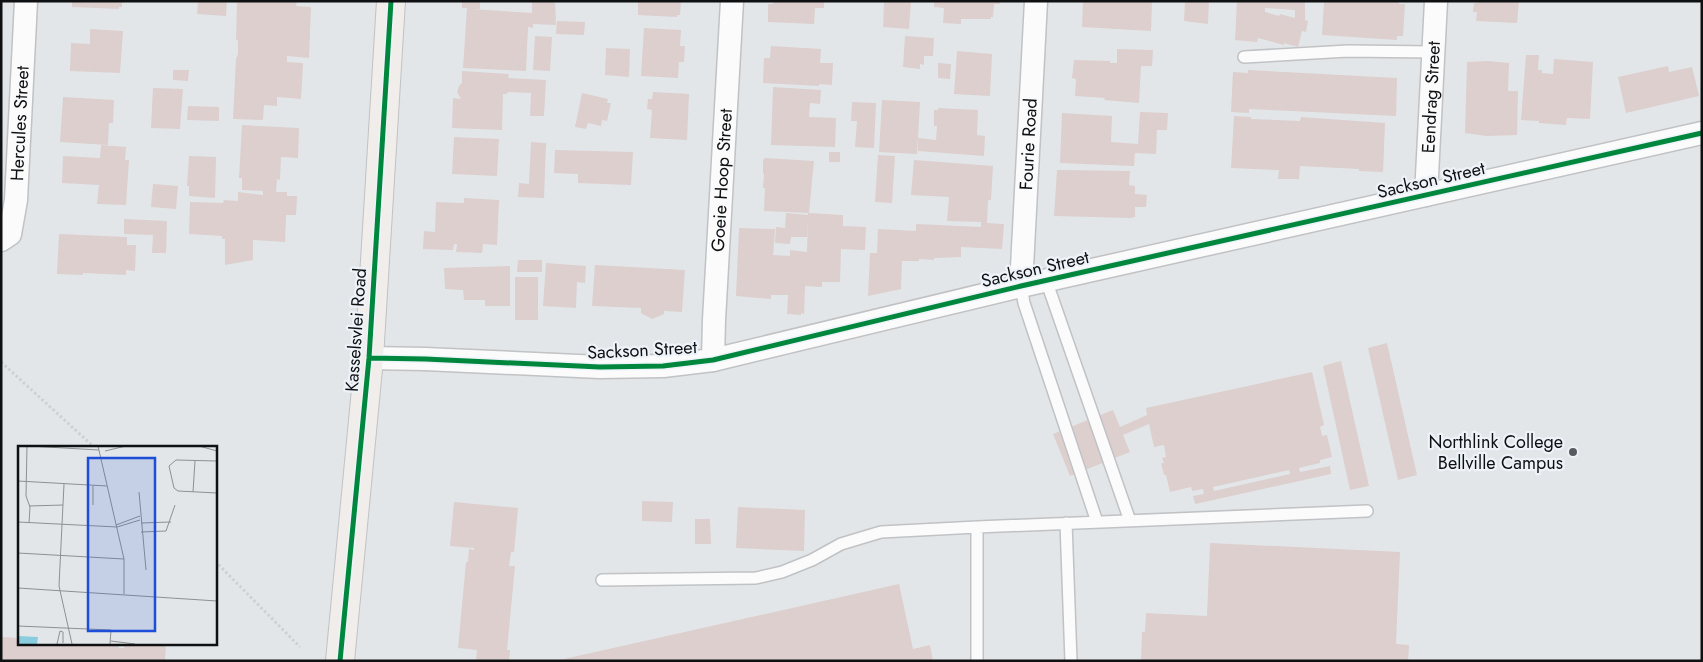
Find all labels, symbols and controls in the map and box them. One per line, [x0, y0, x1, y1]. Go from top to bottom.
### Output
street label: Eendrag Street [1415, 40, 1447, 154]
street label: Hercules Street [4, 65, 36, 182]
street label: Fourie Road [1013, 97, 1044, 191]
street label: Goeie Hoop Street [705, 107, 739, 253]
street label: Sackson Street [1375, 155, 1488, 205]
street label: Sackson Street [979, 244, 1092, 294]
street label: Kasselsvlei Road [339, 267, 373, 393]
street label: Sackson Street [586, 334, 698, 366]
place label: Northlink College Bellville Campus [1428, 429, 1563, 476]
inset map [18, 446, 216, 644]
marker: Northlink College Bellville Campus [1567, 446, 1579, 458]

